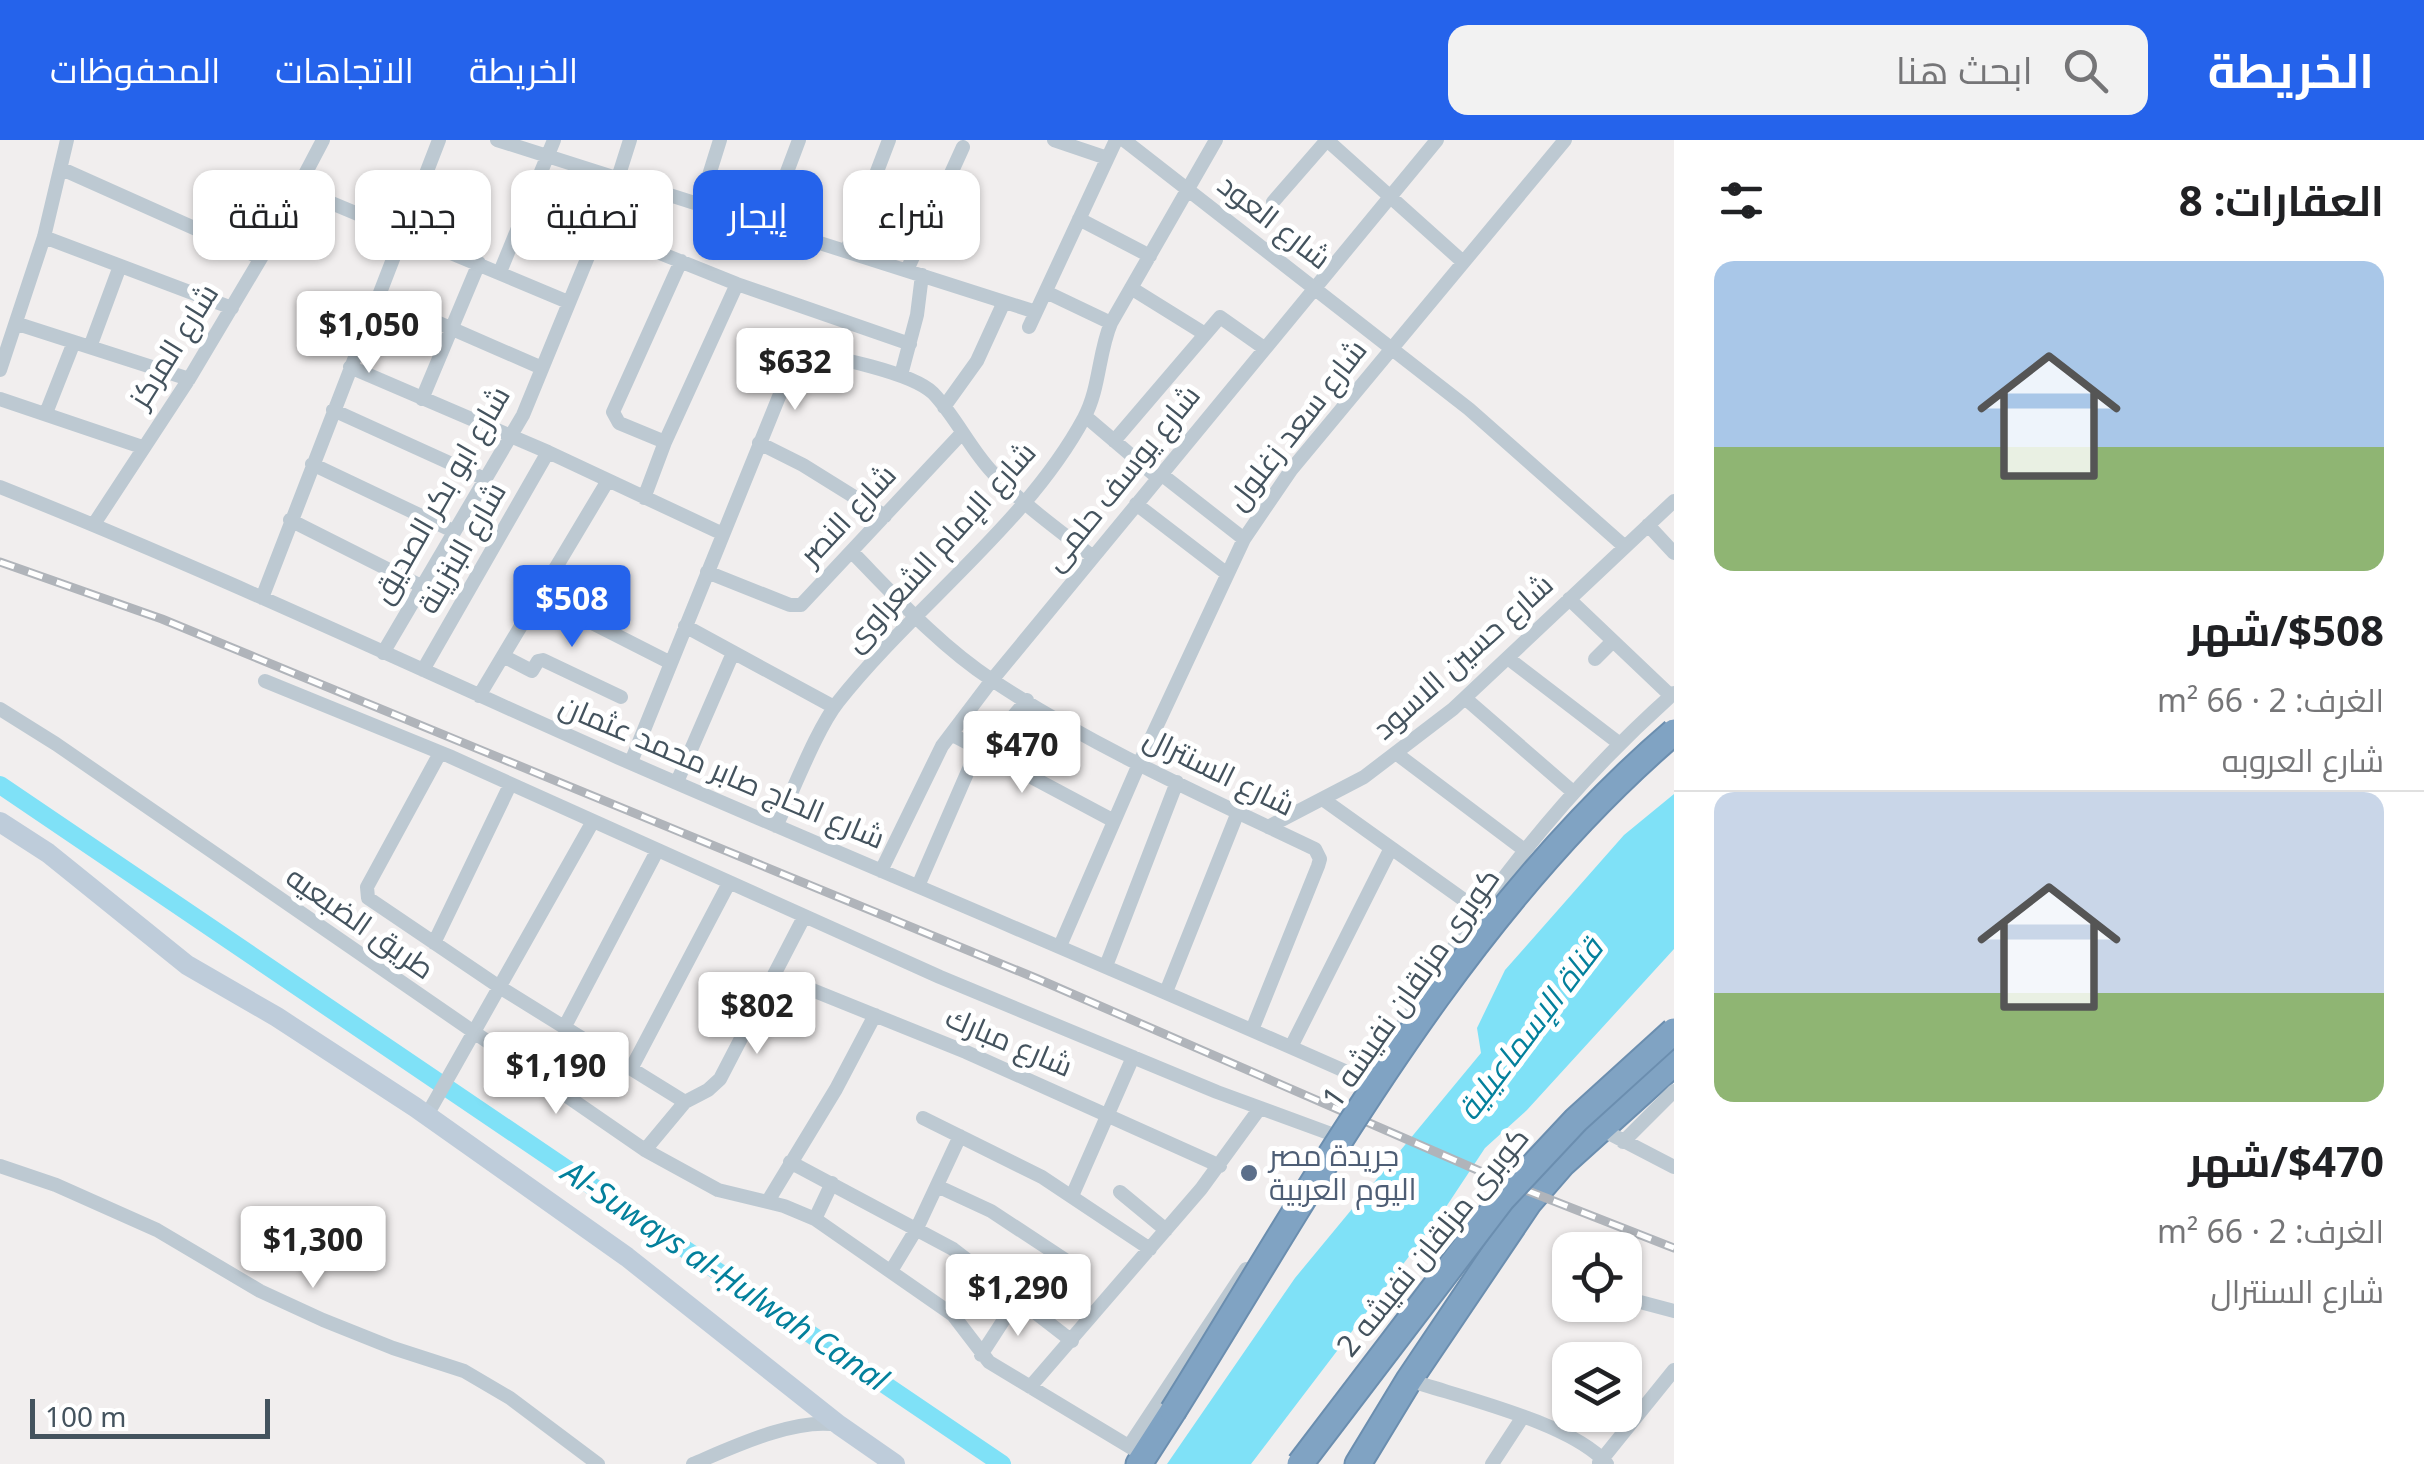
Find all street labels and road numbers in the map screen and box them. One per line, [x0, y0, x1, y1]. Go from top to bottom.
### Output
street label: شارع العود [1209, 164, 1340, 279]
street label: شارع المركز [117, 275, 228, 417]
street label: شارع سعد زغلول [1216, 330, 1376, 518]
street label: شارع يوسف حلمى [1033, 375, 1209, 579]
street label: شارع ابو بكر الصديق [361, 378, 519, 611]
street label: شارع الإمام الشعراوى [833, 432, 1045, 661]
street label: شارع النصر [788, 454, 905, 576]
street label: شارع البنزينة [407, 474, 516, 621]
street label: شارع حسين الاسود [1363, 564, 1562, 749]
street label: شارع الحاج صابر محمد عثمان [553, 683, 892, 859]
street label: شارع السنترال [1137, 717, 1302, 826]
street label: طريق الضبعيه [279, 856, 443, 988]
street label: كوبرى مزلقان نفيشه 1 [1311, 859, 1508, 1115]
street label: شارع مبارك [939, 996, 1079, 1087]
street label: كوبرى مزلقان نفيشه 2 [1326, 1118, 1537, 1364]

